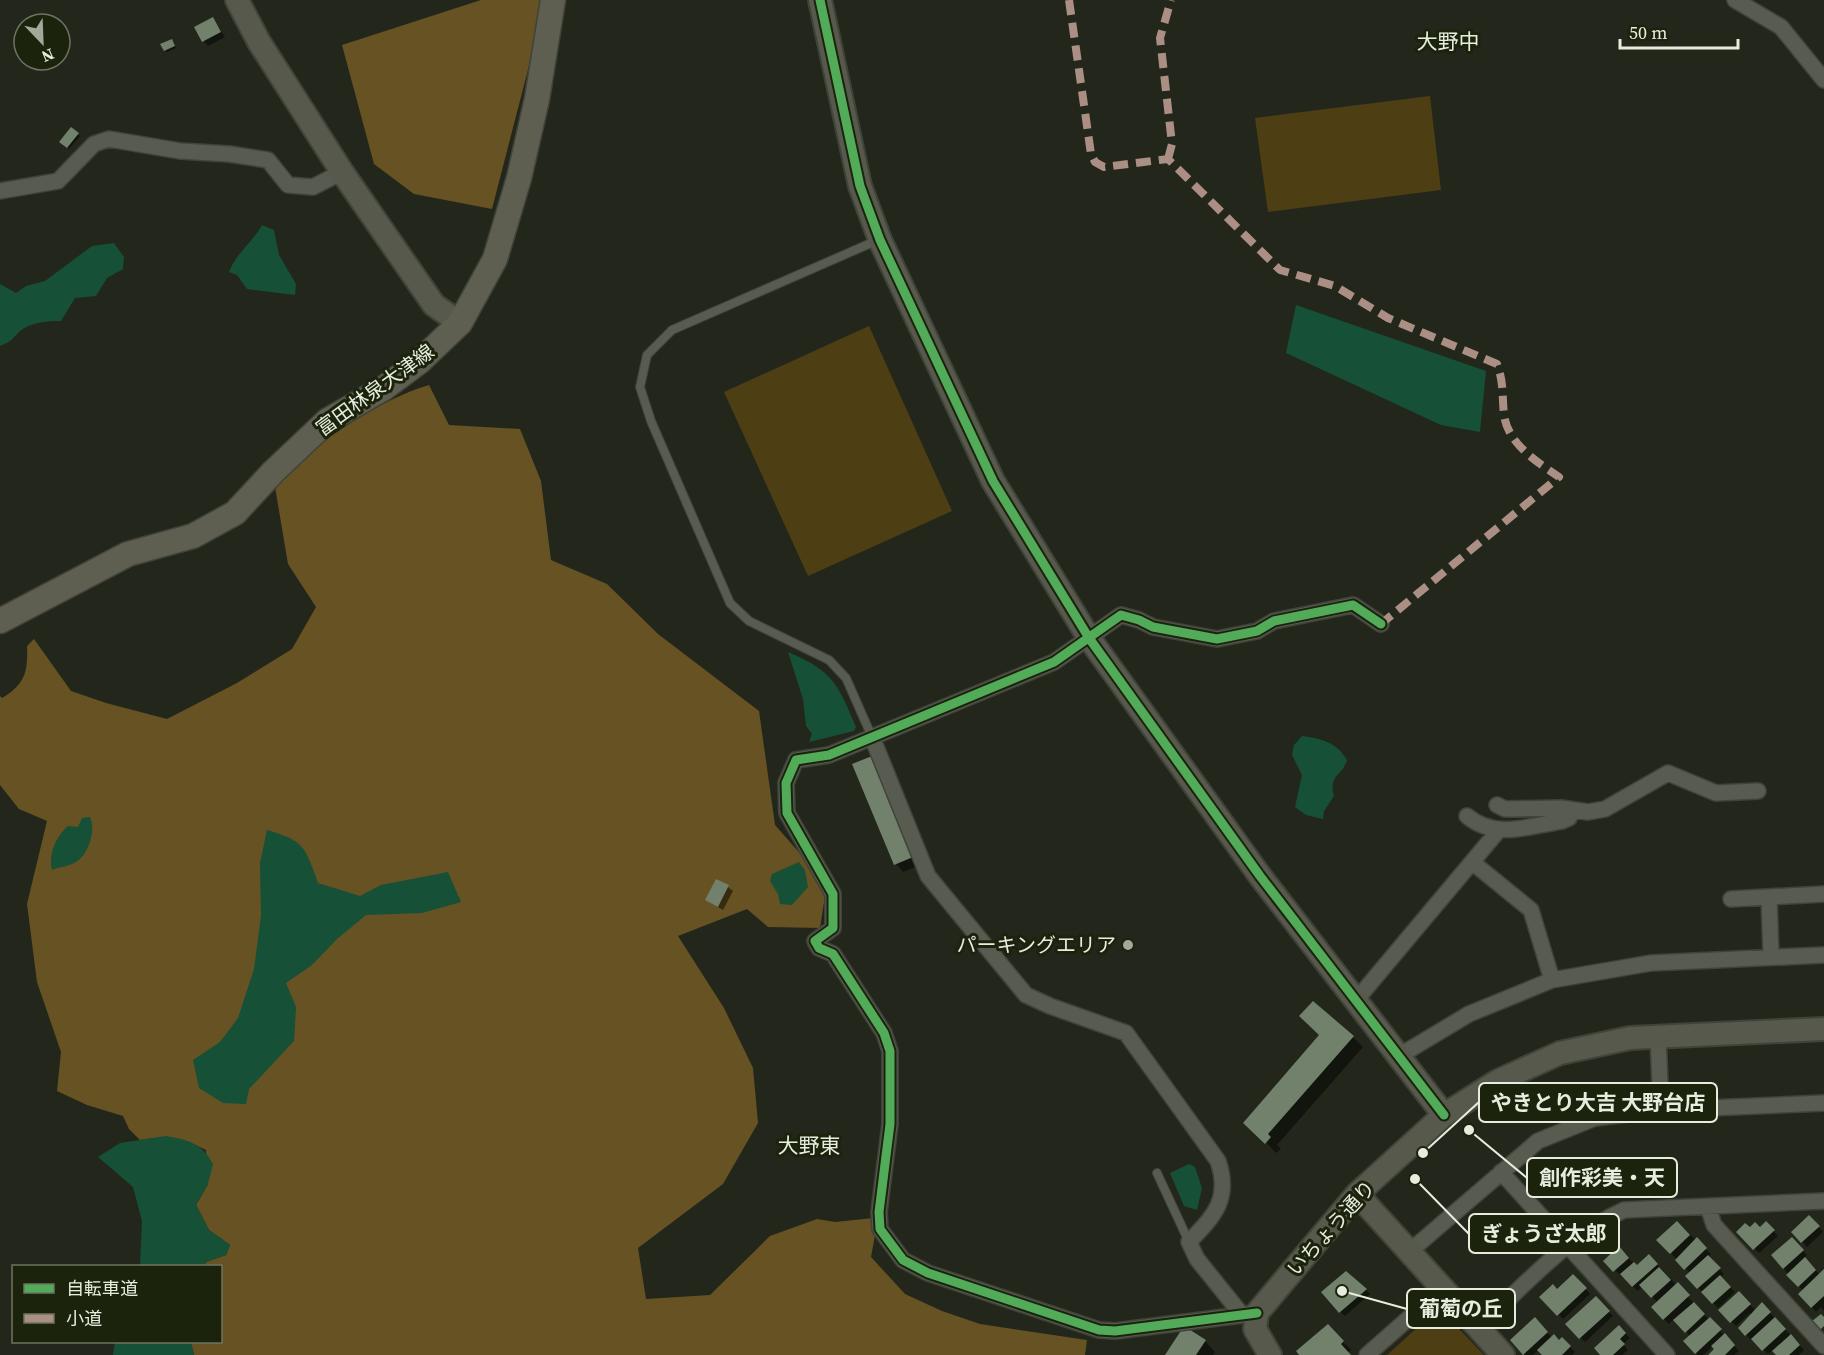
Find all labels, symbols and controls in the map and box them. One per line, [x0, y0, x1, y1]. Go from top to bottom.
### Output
north arrow [12, 12, 72, 72]
scale bar [1620, 12, 1738, 50]
text: 50 m [1629, 20, 1667, 45]
district label: 大野中 [1417, 27, 1480, 56]
text: N [38, 43, 58, 68]
street label: 富田林泉大津線 [310, 338, 440, 442]
place label: パーキングエリア [957, 931, 1116, 959]
marker: パーキングエリア [1121, 938, 1135, 952]
callout: やきとり大吉 大野台店 [1479, 1083, 1717, 1122]
text: やきとり大吉 大野台店 [1491, 1088, 1705, 1117]
district label: 大野東 [778, 1131, 841, 1160]
callout: 創作彩美・天 [1527, 1158, 1677, 1197]
text: 創作彩美・天 [1539, 1163, 1665, 1192]
street label: いちょう通り [1280, 1174, 1382, 1282]
callout: ぎょうざ太郎 [1469, 1214, 1619, 1253]
text: ぎょうざ太郎 [1482, 1219, 1606, 1248]
legend [12, 1265, 222, 1343]
text: 自転車道 [66, 1276, 138, 1301]
callout: 葡萄の丘 [1407, 1289, 1515, 1328]
text: 葡萄の丘 [1419, 1294, 1503, 1323]
text: 小道 [66, 1306, 102, 1331]

